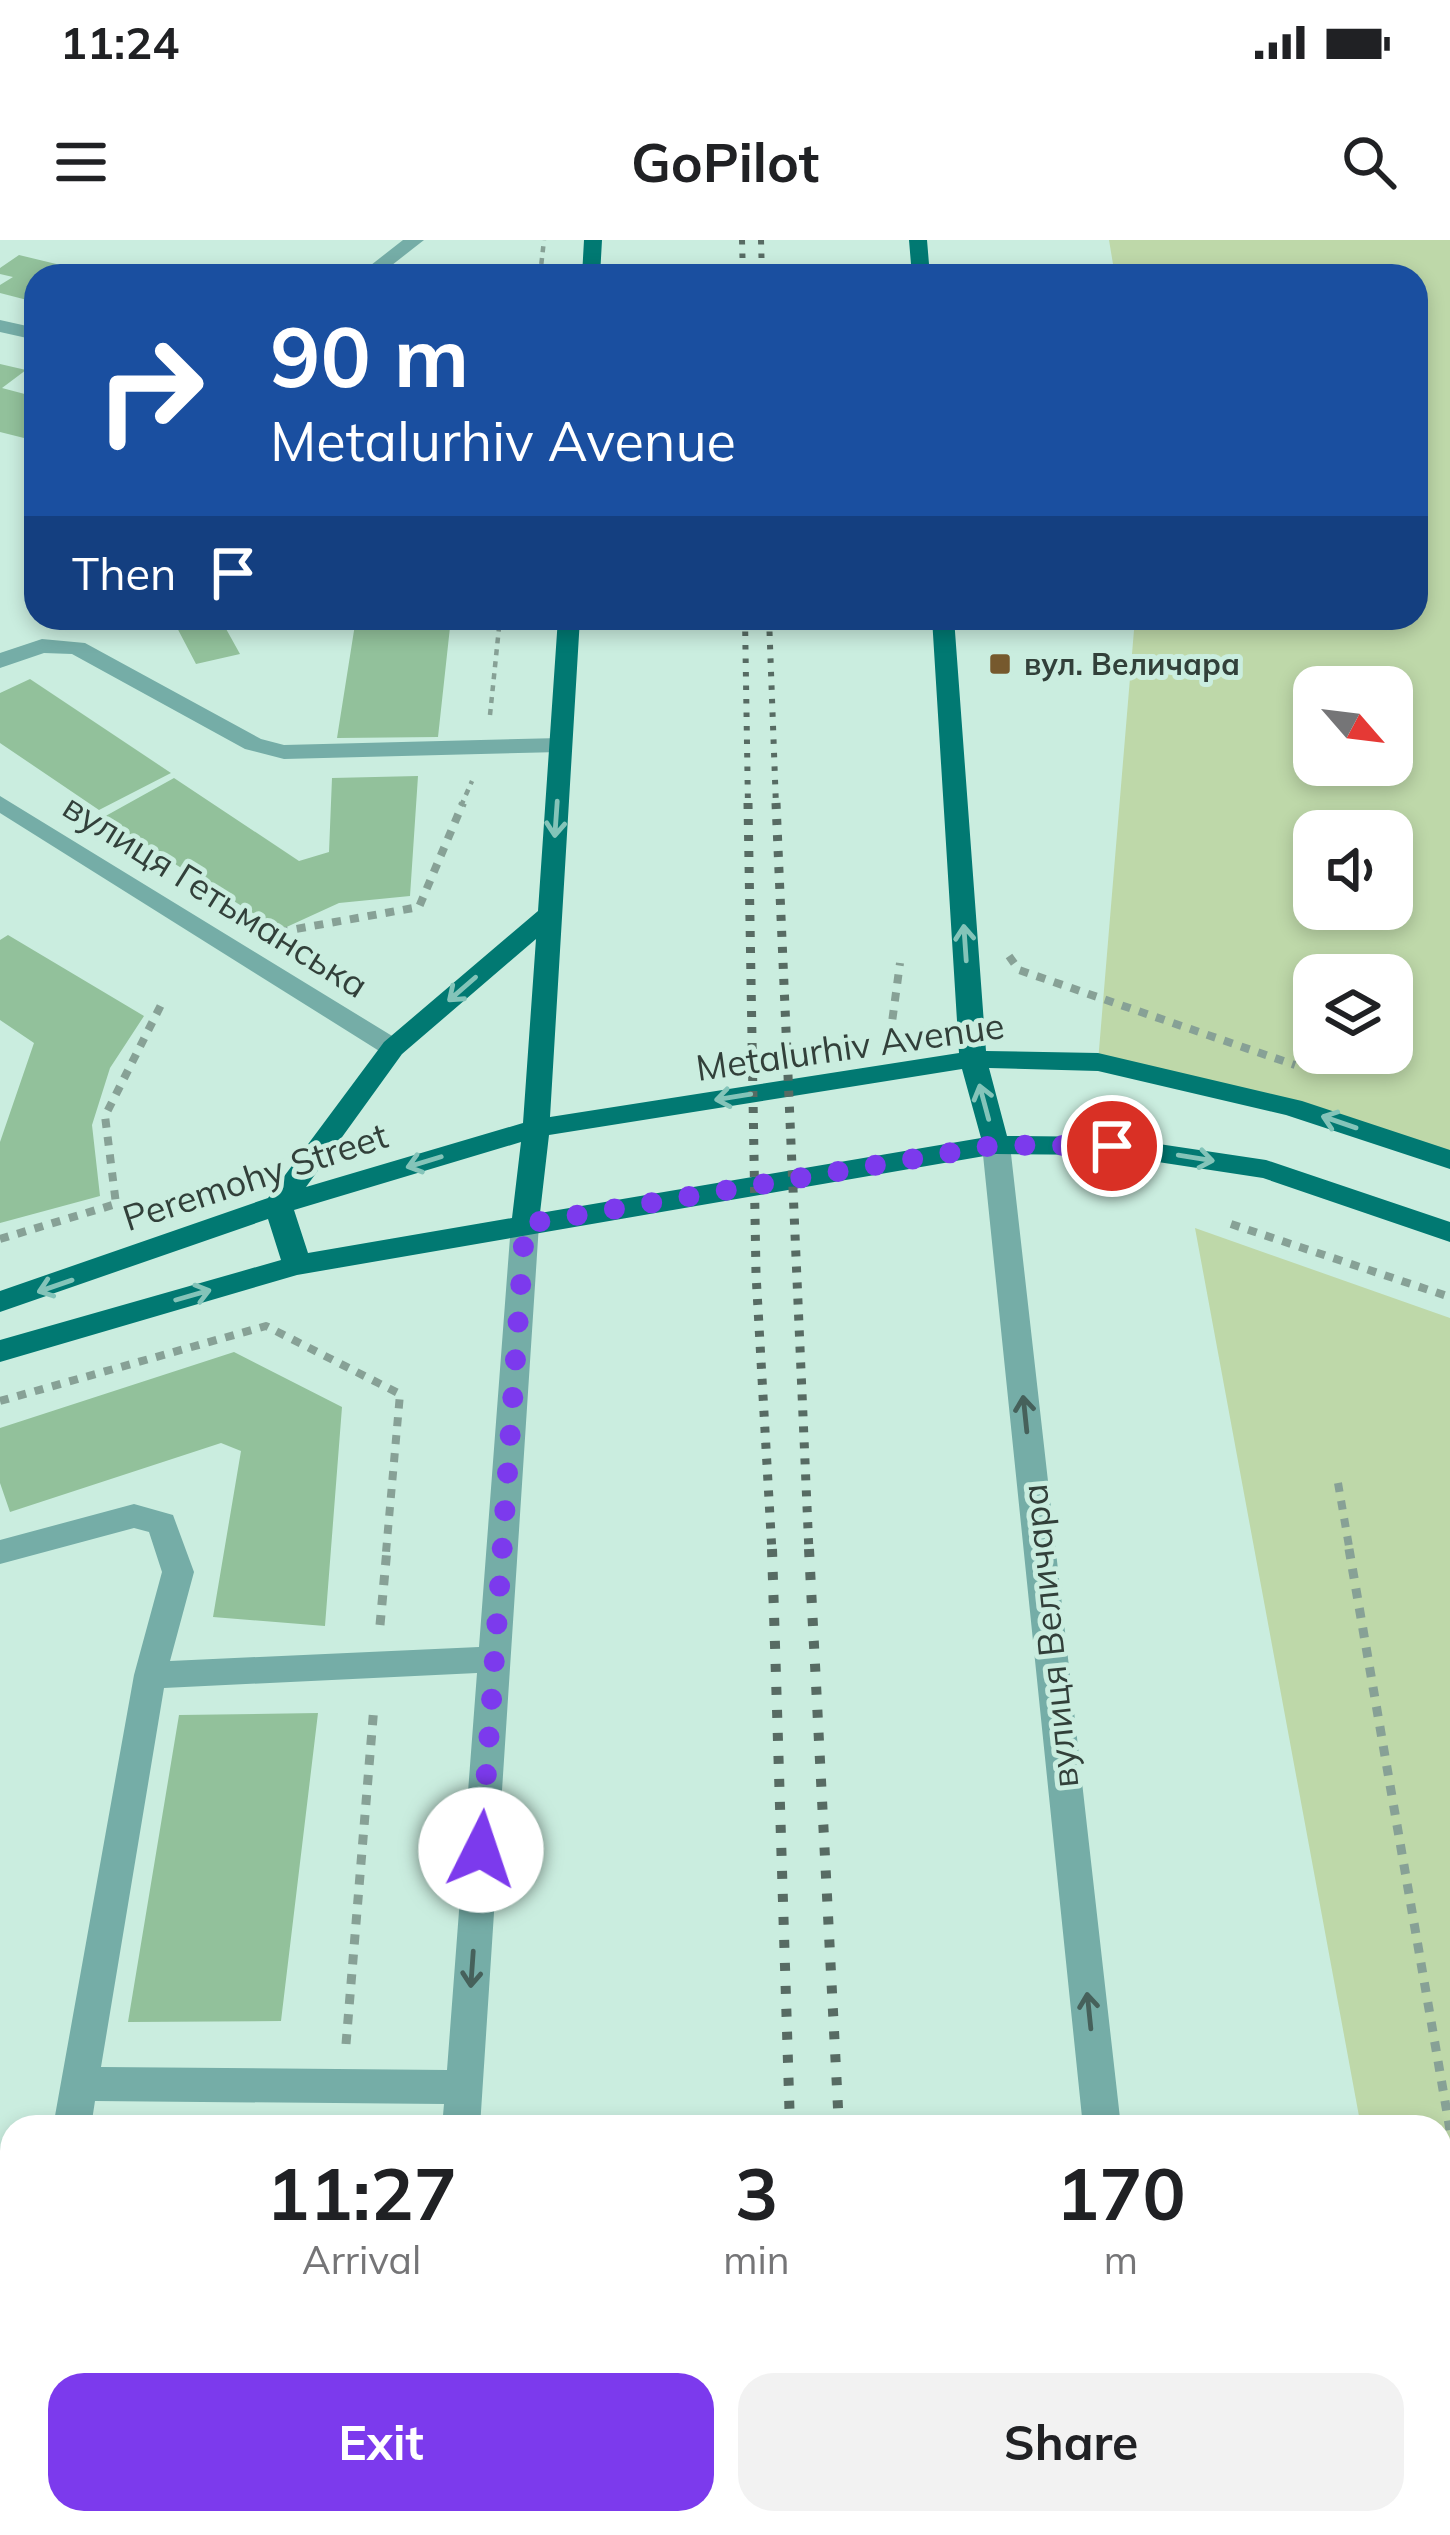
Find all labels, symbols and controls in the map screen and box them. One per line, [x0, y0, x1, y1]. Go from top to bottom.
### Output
text: 11:24 [60, 14, 179, 70]
text: GoPilot [631, 128, 819, 196]
icon: menu [48, 129, 114, 195]
icon: search [1336, 129, 1402, 195]
text: 90 m [270, 303, 469, 408]
icon: right [72, 312, 228, 468]
text: Metalurhiv Avenue [270, 407, 736, 475]
icon: arrive [200, 540, 266, 606]
text: Then [72, 545, 176, 601]
place label: вул. Величара [1024, 645, 1240, 683]
marker: вул. Величара [987, 651, 1013, 677]
north arrow [1293, 666, 1413, 786]
map controls [1293, 666, 1413, 1074]
street label: вулиця Гетьманська [55, 783, 377, 1007]
one-way arrow [544, 799, 567, 838]
button: sound [1293, 810, 1413, 930]
one-way arrow [954, 924, 977, 963]
button: layers [1293, 954, 1413, 1074]
one-way arrow [447, 975, 477, 1003]
street label: Metalurhiv Avenue [693, 1002, 1007, 1090]
one-way arrow [972, 1084, 994, 1122]
one-way arrow [714, 1087, 753, 1110]
pin [1061, 1095, 1163, 1197]
one-way arrow [1321, 1110, 1359, 1132]
street label: Peremohy Street [117, 1112, 393, 1240]
icon: arrive [1079, 1113, 1145, 1179]
one-way arrow [1176, 1148, 1215, 1171]
one-way arrow [406, 1152, 444, 1174]
one-way arrow [37, 1277, 74, 1298]
one-way arrow [173, 1283, 211, 1305]
one-way arrow [1013, 1395, 1036, 1434]
street label: вулиця Величара [1011, 1482, 1087, 1790]
position arrow [418, 1787, 544, 1913]
one-way arrow [461, 1949, 484, 1988]
one-way arrow [1077, 1992, 1100, 2031]
text: 11:27 [266, 2148, 457, 2238]
text: 3 [735, 2148, 778, 2238]
text: 170 [1056, 2148, 1186, 2238]
text: Arrival [302, 2235, 421, 2284]
text: min [723, 2235, 790, 2284]
text: m [1104, 2235, 1138, 2284]
button: Exit [48, 2373, 714, 2511]
button: Share [738, 2373, 1404, 2511]

